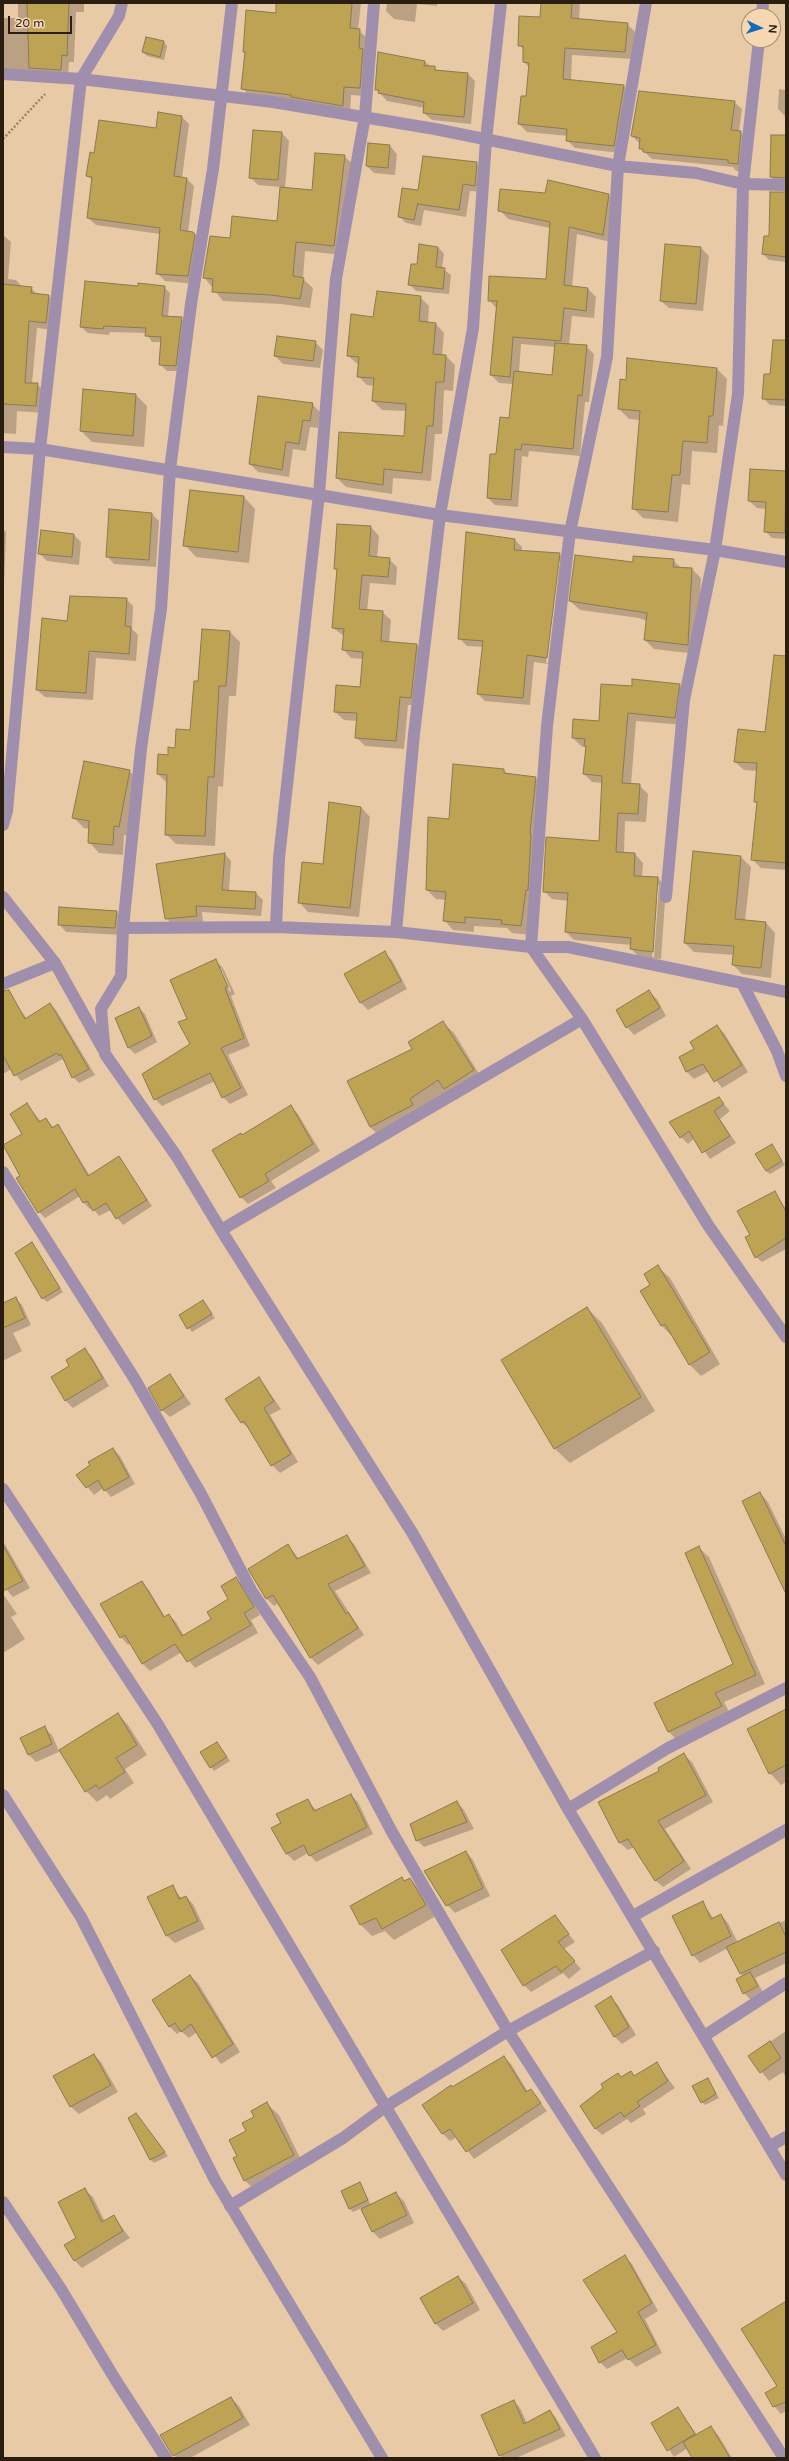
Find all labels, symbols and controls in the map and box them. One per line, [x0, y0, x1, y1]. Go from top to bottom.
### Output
scale bar [10, 8, 74, 34]
north arrow [741, 8, 781, 48]
text: 20 m [15, 16, 44, 30]
text: N [766, 24, 779, 34]

